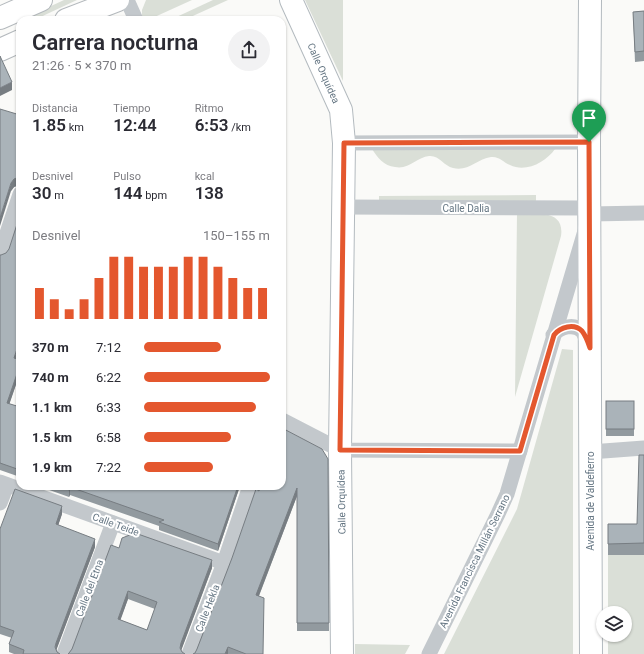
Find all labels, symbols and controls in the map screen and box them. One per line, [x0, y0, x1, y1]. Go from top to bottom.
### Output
button: share [228, 29, 270, 71]
text: Carrera nocturna [32, 30, 198, 55]
street label: Calle Orquídea [305, 41, 342, 105]
text: 21:26 · 5 × 370 m [32, 58, 131, 73]
pin [572, 101, 606, 142]
text: Distancia [32, 102, 78, 115]
text: Tiempo [113, 102, 151, 115]
text: Ritmo [195, 102, 224, 115]
icon: arrive [578, 107, 600, 129]
text: 1.85 [32, 115, 66, 135]
text: 12:44 [113, 115, 157, 135]
text: 6:53 [195, 115, 228, 135]
text: km [66, 121, 84, 134]
text: /km [228, 121, 251, 134]
text: Desnivel [32, 170, 73, 183]
text: Pulso [113, 170, 141, 183]
text: kcal [195, 170, 215, 183]
text: 30 [32, 183, 51, 203]
text: 144 [113, 183, 142, 203]
text: 138 [195, 183, 224, 203]
text: m [51, 189, 64, 202]
text: bpm [142, 189, 167, 202]
street label: Calle Dalia [443, 203, 489, 214]
text: Desnivel [32, 228, 81, 243]
text: 150–155 m [203, 228, 270, 243]
text: 370 m [32, 340, 69, 355]
text: 7:12 [96, 340, 121, 355]
text: 740 m [32, 370, 69, 385]
text: 6:22 [96, 370, 121, 385]
text: 1.1 km [32, 400, 72, 415]
text: 6:33 [96, 400, 121, 415]
text: 1.5 km [32, 430, 72, 445]
text: 6:58 [96, 430, 121, 445]
street label: Avenida de Valdefierro [585, 451, 596, 551]
text: 1.9 km [32, 460, 72, 475]
text: 7:22 [96, 460, 121, 475]
street label: Calle Orquídea [335, 469, 348, 534]
street label: Avenida Francisca Millán Serrano [437, 492, 512, 630]
street label: Calle Teide [91, 511, 141, 538]
street label: Calle del Etna [74, 558, 105, 618]
street label: Calle Hekla [193, 583, 222, 633]
map controls [596, 606, 632, 642]
button: layers [596, 606, 632, 642]

